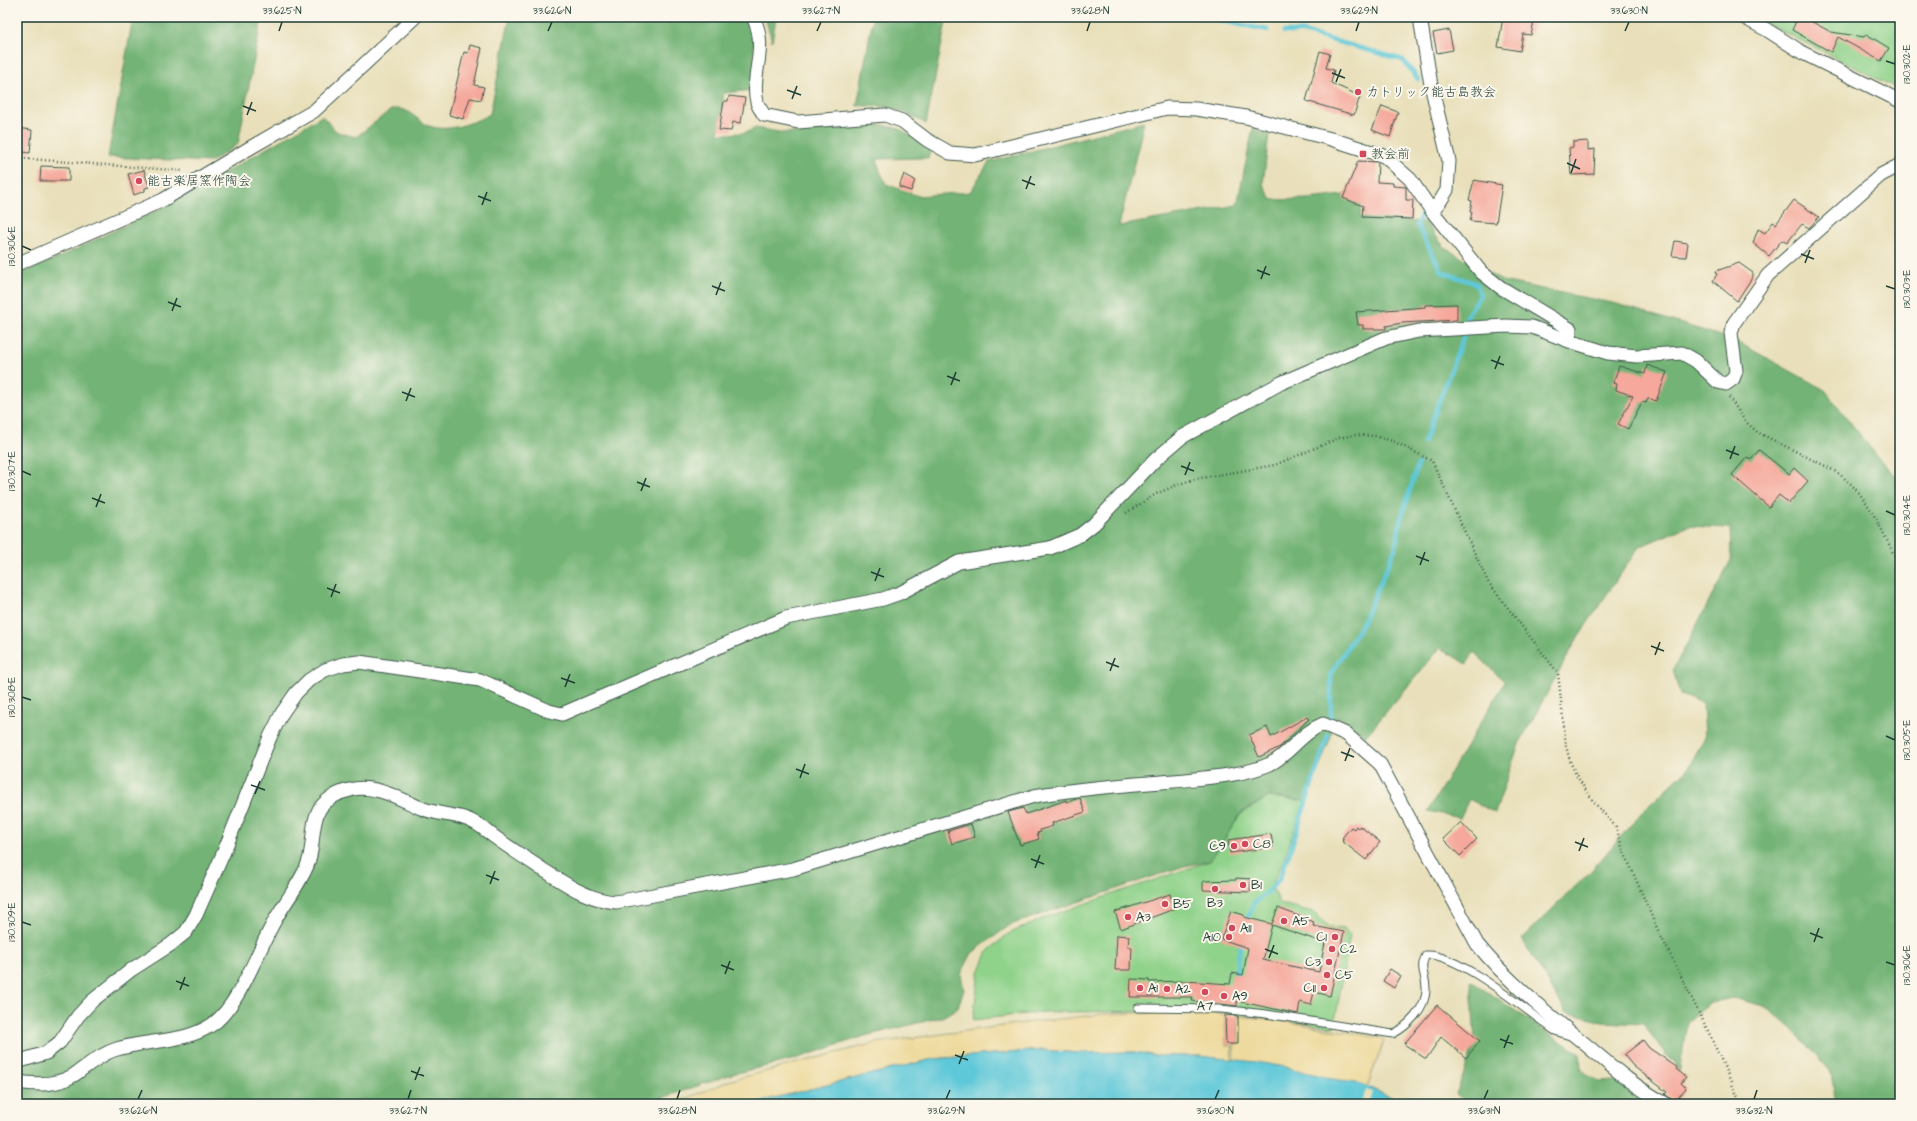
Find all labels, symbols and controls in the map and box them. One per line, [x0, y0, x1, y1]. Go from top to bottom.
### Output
text: 33.625°N [262, 4, 302, 18]
text: 33.626°N [533, 4, 571, 18]
text: 33.627°N [802, 4, 840, 18]
text: 33.628°N [1071, 4, 1109, 18]
text: 33.629°N [1340, 4, 1378, 18]
text: 33.630°N [1610, 4, 1648, 18]
text: 130.302°E [1900, 44, 1914, 84]
place label: カトリック能古島教会 [1366, 83, 1496, 101]
marker: カトリック能古島教会 [1353, 87, 1363, 97]
place label: 教会前 [1371, 145, 1410, 163]
marker: 教会前 [1358, 149, 1368, 159]
place label: 能古楽居窯作陶会 [147, 172, 251, 190]
marker: 能古楽居窯作陶会 [134, 176, 144, 186]
text: 130.306°E [5, 226, 19, 266]
text: 130.303°E [1900, 270, 1914, 308]
text: 130.307°E [5, 451, 19, 491]
text: 130.304°E [1900, 495, 1914, 535]
text: 130.308°E [5, 677, 19, 717]
text: 130.305°E [1900, 720, 1914, 760]
place label: C8 [1253, 835, 1271, 853]
place label: C9 [1209, 837, 1226, 855]
marker: C8 [1240, 839, 1250, 849]
marker: C9 [1229, 841, 1239, 851]
place label: B1 [1251, 876, 1262, 894]
marker: B1 [1238, 880, 1248, 890]
marker: B3 [1210, 884, 1220, 894]
place label: B3 [1207, 894, 1223, 912]
place label: B5 [1173, 895, 1191, 913]
marker: B5 [1160, 899, 1170, 909]
text: 130.309°E [5, 902, 19, 942]
place label: A3 [1136, 908, 1151, 926]
marker: A3 [1123, 912, 1133, 922]
place label: A5 [1292, 912, 1310, 930]
marker: A5 [1279, 916, 1289, 926]
place label: A11 [1240, 919, 1252, 937]
marker: A11 [1227, 923, 1237, 933]
place label: A10 [1203, 928, 1221, 946]
place label: C1 [1316, 928, 1327, 946]
marker: A10 [1224, 932, 1234, 942]
marker: C1 [1330, 932, 1340, 942]
place label: C2 [1340, 940, 1357, 958]
marker: C2 [1327, 944, 1337, 954]
text: 130.306°E [1900, 945, 1914, 985]
place label: C3 [1305, 953, 1321, 971]
marker: C3 [1324, 957, 1334, 967]
place label: C5 [1335, 966, 1353, 984]
marker: C5 [1322, 970, 1332, 980]
place label: A1 [1148, 979, 1158, 997]
place label: C11 [1303, 979, 1316, 997]
place label: A2 [1175, 980, 1191, 998]
marker: A1 [1135, 983, 1145, 993]
marker: C11 [1319, 983, 1329, 993]
marker: A2 [1162, 984, 1172, 994]
marker: A7 [1200, 987, 1210, 997]
place label: A9 [1232, 987, 1248, 1005]
marker: A9 [1219, 991, 1229, 1001]
place label: A7 [1197, 997, 1213, 1015]
text: 33.626°N [119, 1104, 157, 1118]
text: 33.627°N [389, 1104, 427, 1118]
text: 33.628°N [658, 1104, 696, 1118]
text: 33.629°N [927, 1104, 965, 1118]
text: 33.630°N [1196, 1104, 1234, 1118]
text: 33.631°N [1468, 1104, 1500, 1118]
text: 33.632°N [1735, 1104, 1773, 1118]

